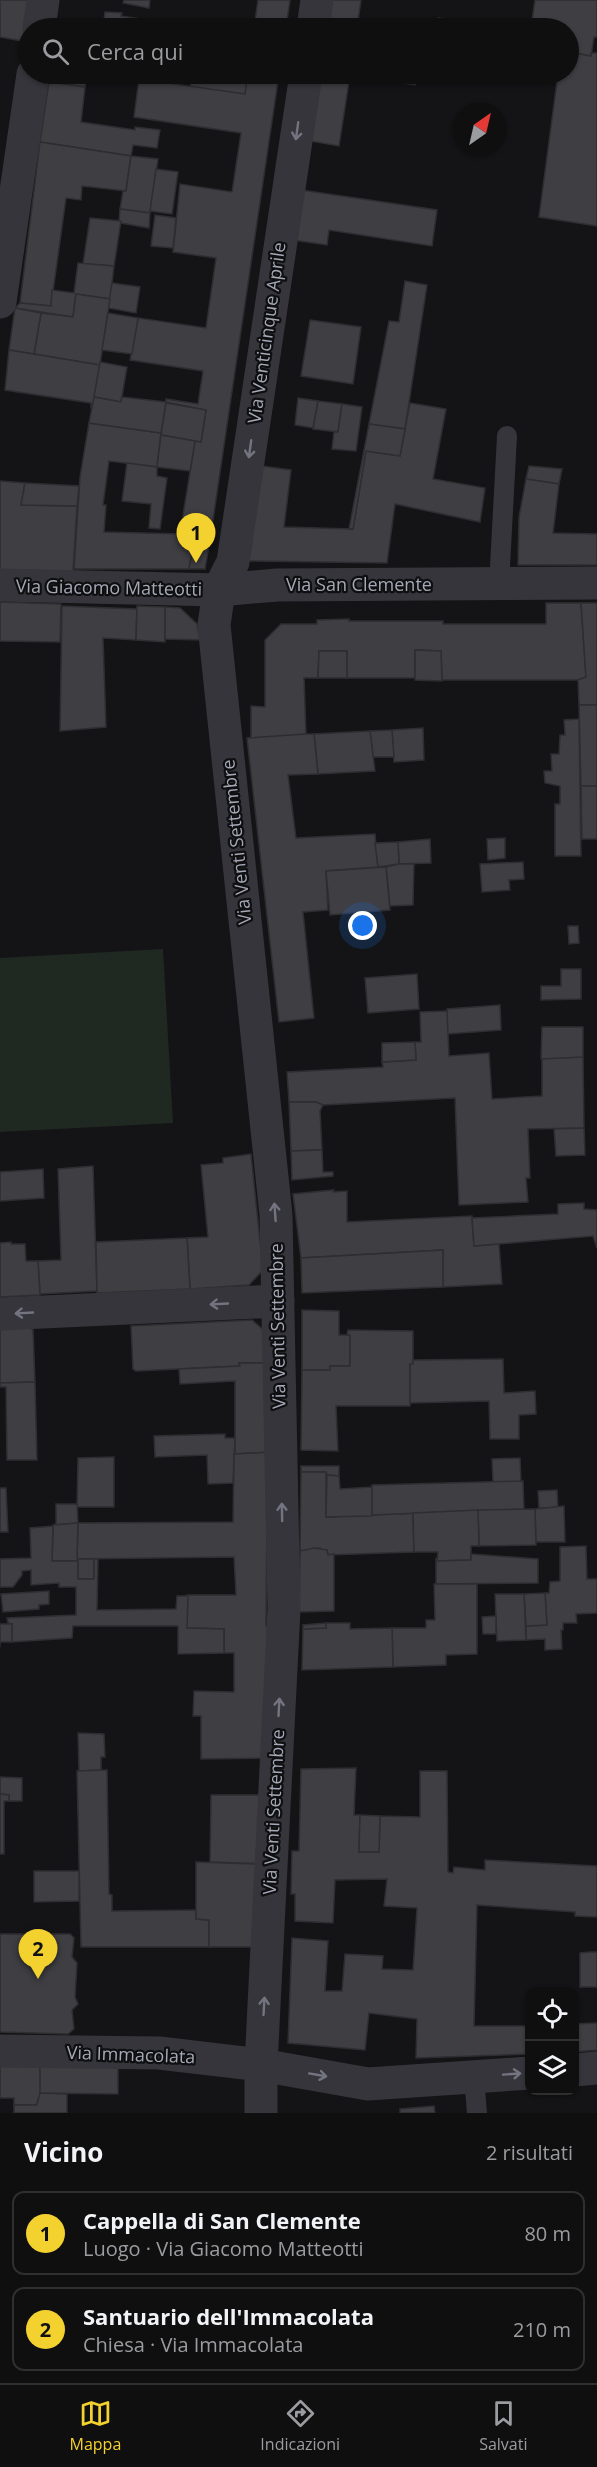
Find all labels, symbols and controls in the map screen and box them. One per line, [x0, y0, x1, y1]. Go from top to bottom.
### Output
search box [18, 18, 579, 84]
icon: search [39, 35, 72, 68]
text: Cerca qui [87, 36, 183, 66]
north arrow [453, 102, 507, 156]
one-way arrow [292, 121, 303, 141]
street label: Via Venticinque Aprile [241, 241, 291, 425]
one-way arrow [245, 438, 256, 458]
pin: 1 [176, 514, 216, 563]
street label: Via San Clemente [286, 572, 432, 596]
street label: Via Giacomo Matteotti [16, 573, 202, 601]
street label: Via Venti Settembre [215, 759, 257, 926]
your location [348, 911, 377, 940]
one-way arrow [269, 1202, 280, 1222]
street label: Via Venti Settembre [264, 1243, 290, 1409]
one-way arrow [210, 1298, 230, 1309]
one-way arrow [15, 1307, 35, 1318]
one-way arrow [276, 1502, 288, 1522]
one-way arrow [274, 1697, 285, 1717]
street label: Via Venti Settembre [257, 1729, 289, 1895]
pin: 2 [18, 1930, 57, 1979]
map controls [525, 1987, 579, 2095]
button: locate [525, 1987, 579, 2041]
one-way arrow [258, 1997, 269, 2017]
street label: Via Immacolata [66, 2040, 196, 2068]
button: layers [525, 2041, 579, 2095]
one-way arrow [502, 2068, 522, 2079]
one-way arrow [308, 2070, 328, 2081]
text: Vicino [24, 2134, 103, 2170]
text: 2 risultati [486, 2139, 573, 2166]
text: Cappella di San Clemente [83, 2205, 361, 2235]
text: 1 [40, 2220, 51, 2247]
text: 80 m [524, 2220, 571, 2247]
text: Luogo · Via Giacomo Matteotti [83, 2235, 364, 2262]
text: Santuario dell'Immacolata [83, 2301, 374, 2331]
text: 2 [40, 2316, 51, 2343]
text: 210 m [513, 2316, 571, 2343]
text: Chiesa · Via Immacolata [83, 2331, 303, 2358]
tab: Mappa [70, 2397, 121, 2455]
tab: Indicazioni [260, 2397, 340, 2455]
tab: Salvati [479, 2397, 527, 2455]

